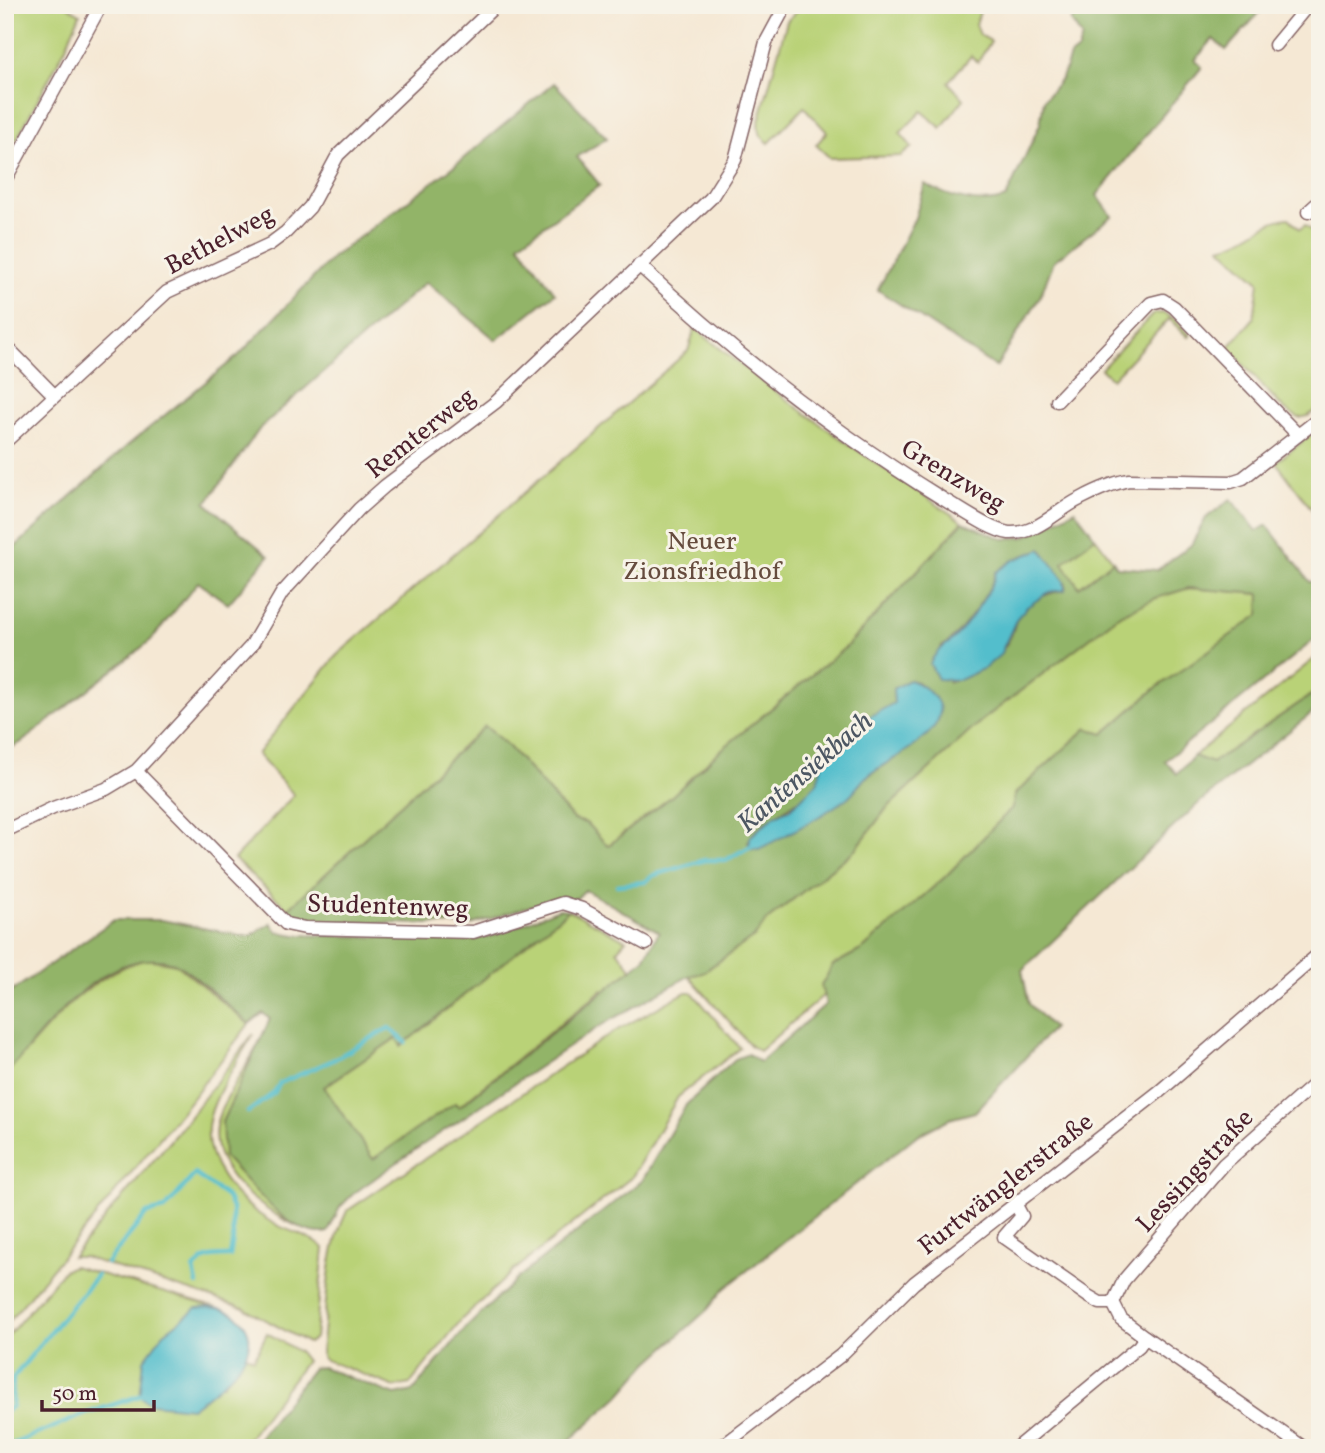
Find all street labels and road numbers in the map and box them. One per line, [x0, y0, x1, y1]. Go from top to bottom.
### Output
street label: Bethelweg [159, 197, 281, 285]
street label: Remterweg [359, 379, 484, 488]
street label: Grenzweg [894, 431, 1012, 522]
street label: Studentenweg [306, 886, 469, 928]
street label: Lessingstraße [1129, 1101, 1262, 1241]
street label: Furtwänglerstraße [911, 1105, 1101, 1264]

